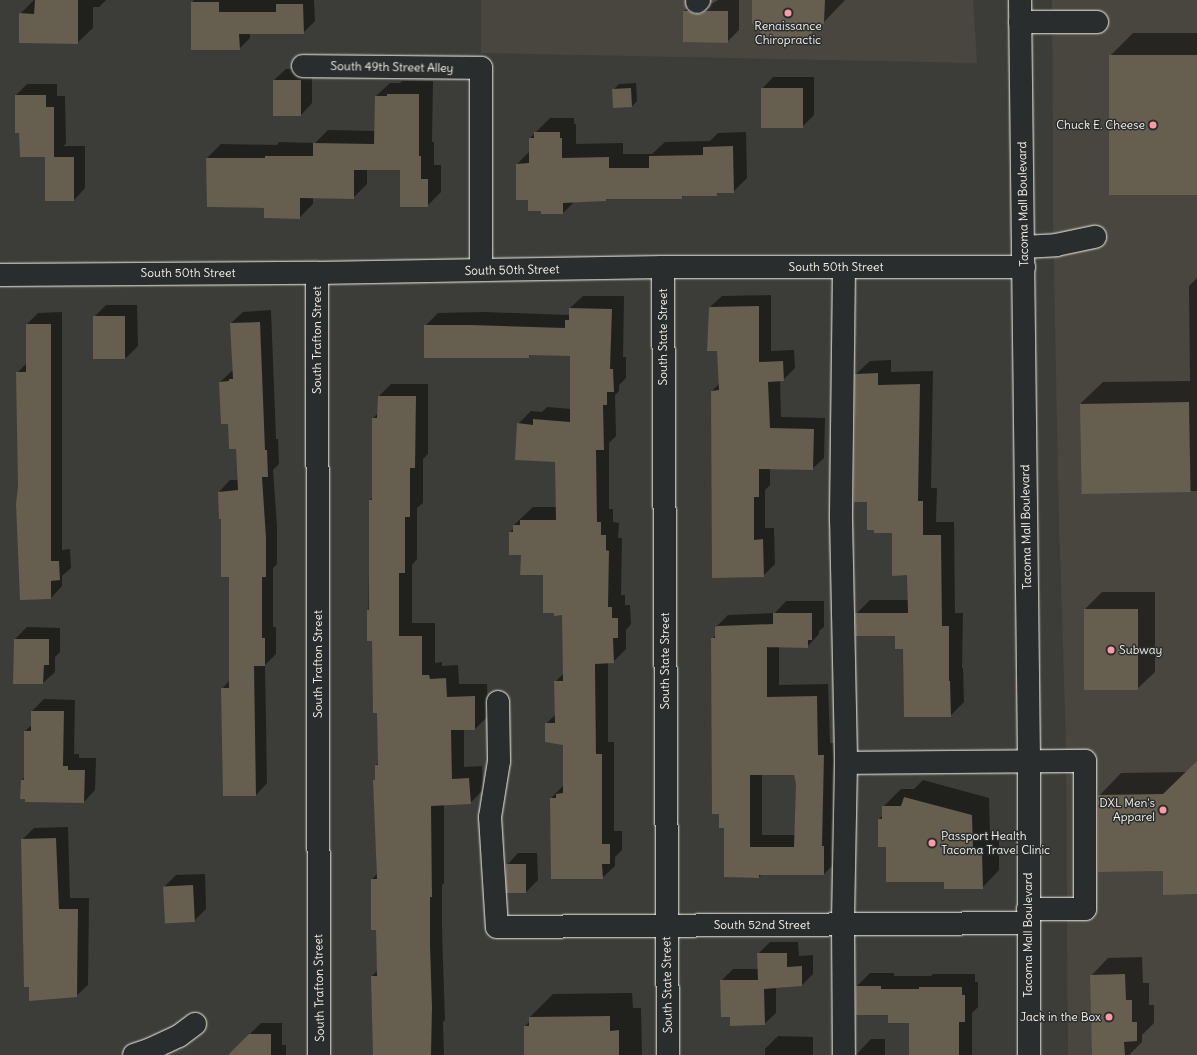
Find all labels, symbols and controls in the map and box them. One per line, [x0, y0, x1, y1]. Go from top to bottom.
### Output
marker: Renaissance Chiropractic [783, 8, 793, 18]
place label: Renaissance Chiropractic [754, 19, 822, 47]
street label: South 49th Street Alley [330, 59, 454, 75]
place label: Chuck E. Cheese [1056, 118, 1145, 132]
marker: Chuck E. Cheese [1148, 120, 1158, 130]
street label: Tacoma Mall Boulevard [1015, 141, 1031, 267]
street label: South 50th Street [789, 260, 883, 274]
street label: South 50th Street [464, 262, 560, 278]
street label: South 50th Street [141, 266, 235, 280]
street label: South Trafton Street [310, 286, 324, 394]
street label: South State Street [656, 289, 670, 385]
street label: Tacoma Mall Boulevard [1018, 464, 1034, 590]
street label: South Trafton Street [311, 610, 325, 718]
street label: South State Street [658, 613, 672, 709]
place label: Subway [1119, 643, 1162, 657]
marker: Subway [1106, 645, 1116, 655]
place label: DXL Men's Apparel [1099, 796, 1155, 824]
marker: DXL Men's Apparel [1158, 805, 1168, 815]
place label: Passport Health Tacoma Travel Clinic [941, 829, 1050, 857]
marker: Passport Health Tacoma Travel Clinic [926, 837, 938, 849]
street label: Tacoma Mall Boulevard [1021, 872, 1035, 998]
street label: South 52nd Street [714, 918, 810, 932]
street label: South Trafton Street [311, 934, 327, 1042]
street label: South State Street [659, 936, 675, 1034]
place label: Jack in the Box [1020, 1010, 1101, 1024]
marker: Jack in the Box [1104, 1012, 1114, 1022]

